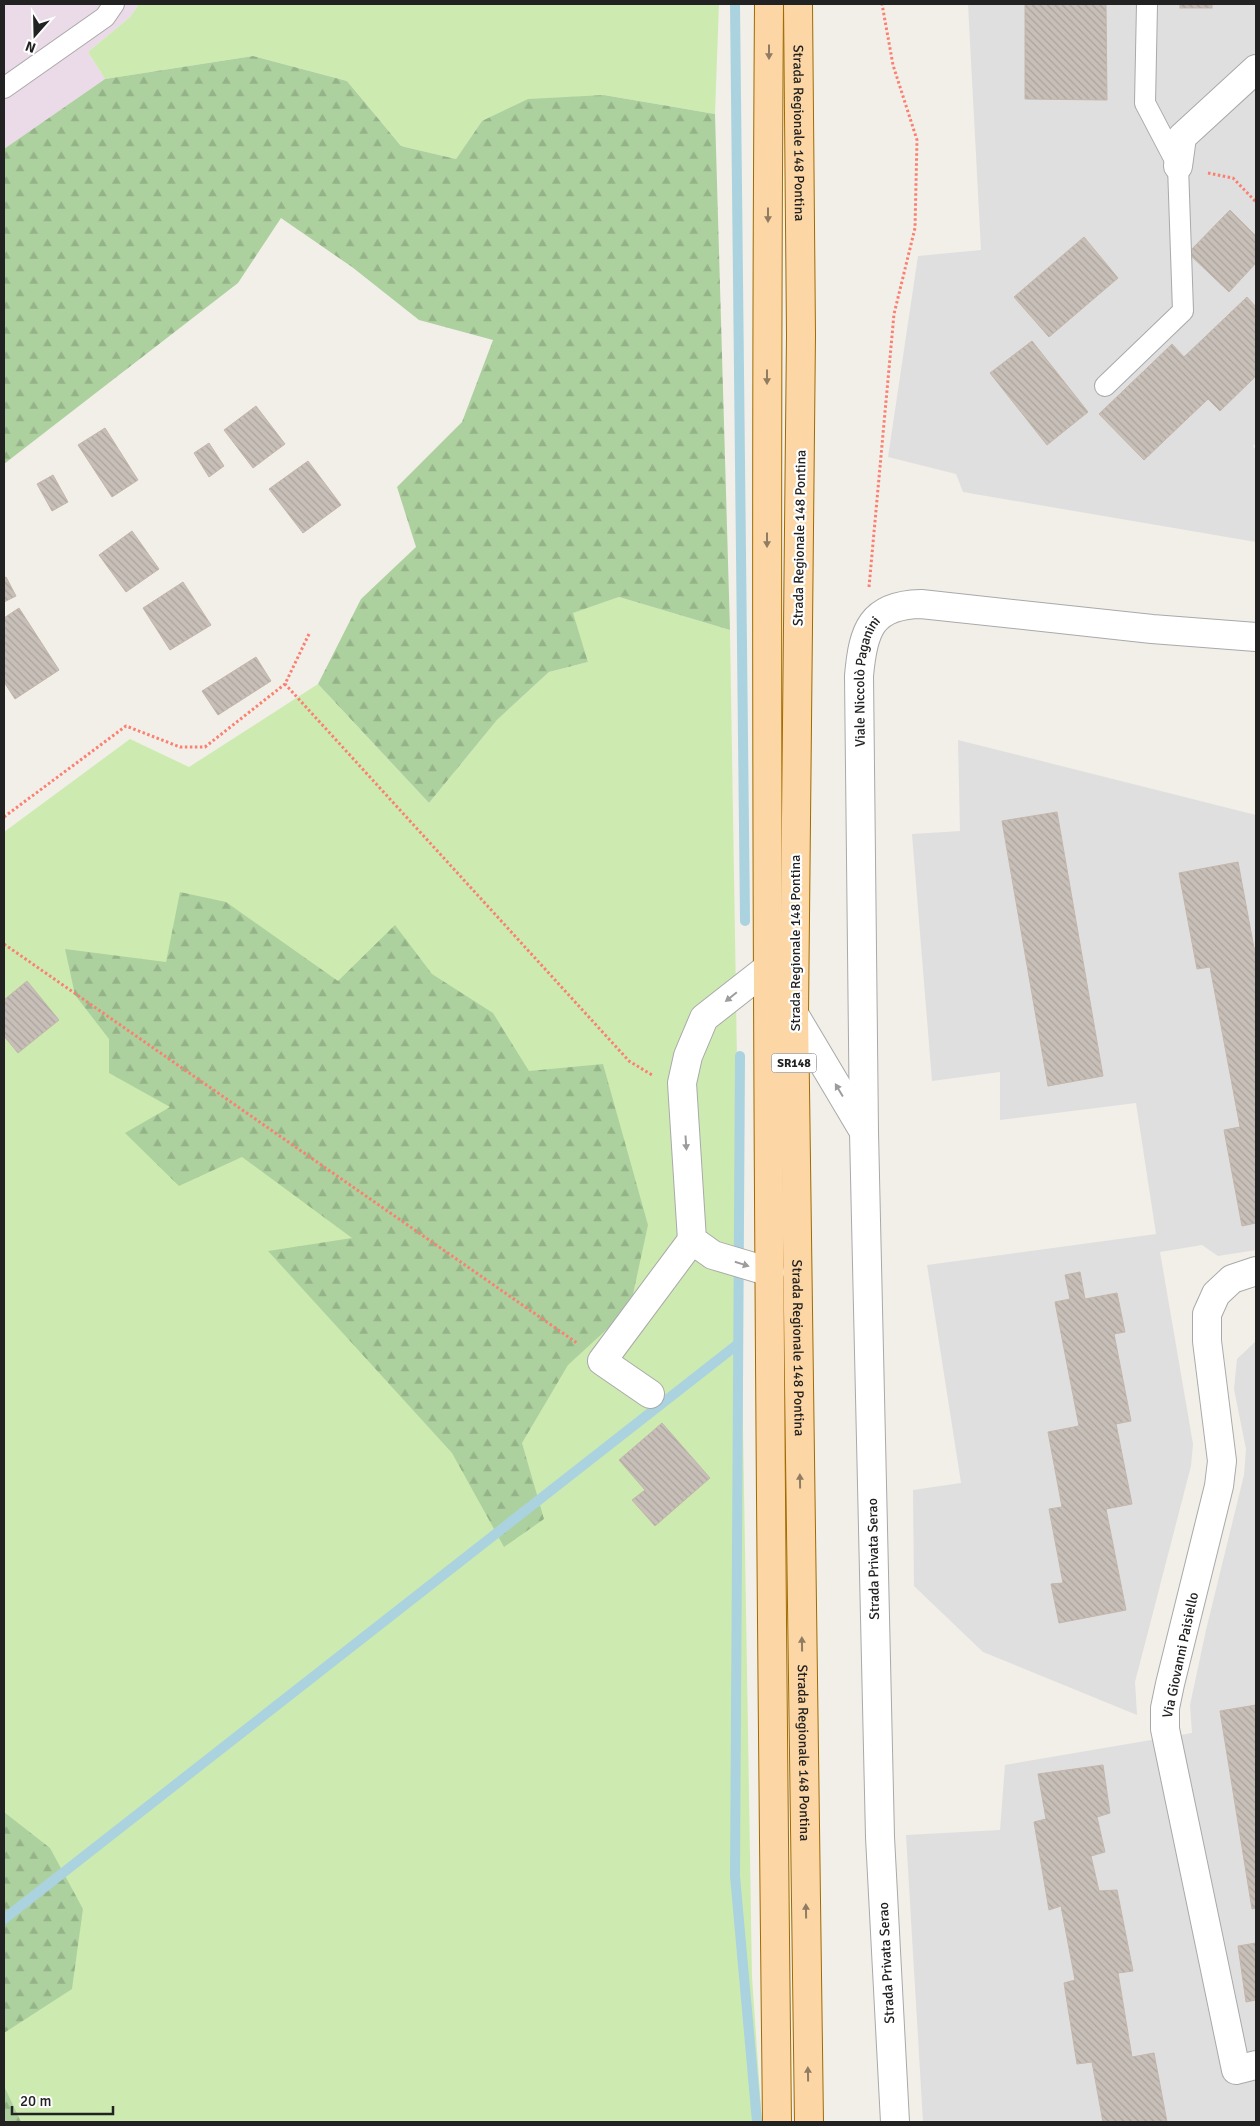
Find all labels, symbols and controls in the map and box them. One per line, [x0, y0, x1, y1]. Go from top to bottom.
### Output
north arrow [10, 10, 60, 60]
text: N [23, 37, 38, 56]
one-way arrow [765, 45, 773, 61]
street label: Strada Regionale 148 Pontina [789, 45, 808, 221]
one-way arrow [764, 207, 772, 223]
one-way arrow [763, 370, 771, 386]
street label: Strada Regionale 148 Pontina [789, 450, 810, 626]
one-way arrow [763, 532, 771, 548]
street label: Viale Niccolò Paganini [851, 613, 884, 747]
street label: Strada Regionale 148 Pontina [787, 855, 804, 1031]
one-way arrow [724, 992, 737, 1002]
road number: SR148 [772, 1054, 816, 1072]
one-way arrow [834, 1083, 843, 1096]
one-way arrow [682, 1135, 690, 1151]
street label: Strada Regionale 148 Pontina [788, 1259, 808, 1436]
one-way arrow [734, 1260, 749, 1268]
one-way arrow [796, 1473, 804, 1489]
street label: Strada Privata Serao [864, 1498, 883, 1620]
street label: Via Giovanni Paisiello [1159, 1591, 1202, 1720]
one-way arrow [798, 1635, 806, 1651]
street label: Strada Regionale 148 Pontina [794, 1664, 813, 1841]
street label: Strada Privata Serao [875, 1902, 898, 2024]
one-way arrow [802, 1903, 810, 1919]
one-way arrow [804, 2065, 812, 2081]
scale bar [12, 2084, 114, 2116]
text: 20 m [20, 2092, 51, 2110]

